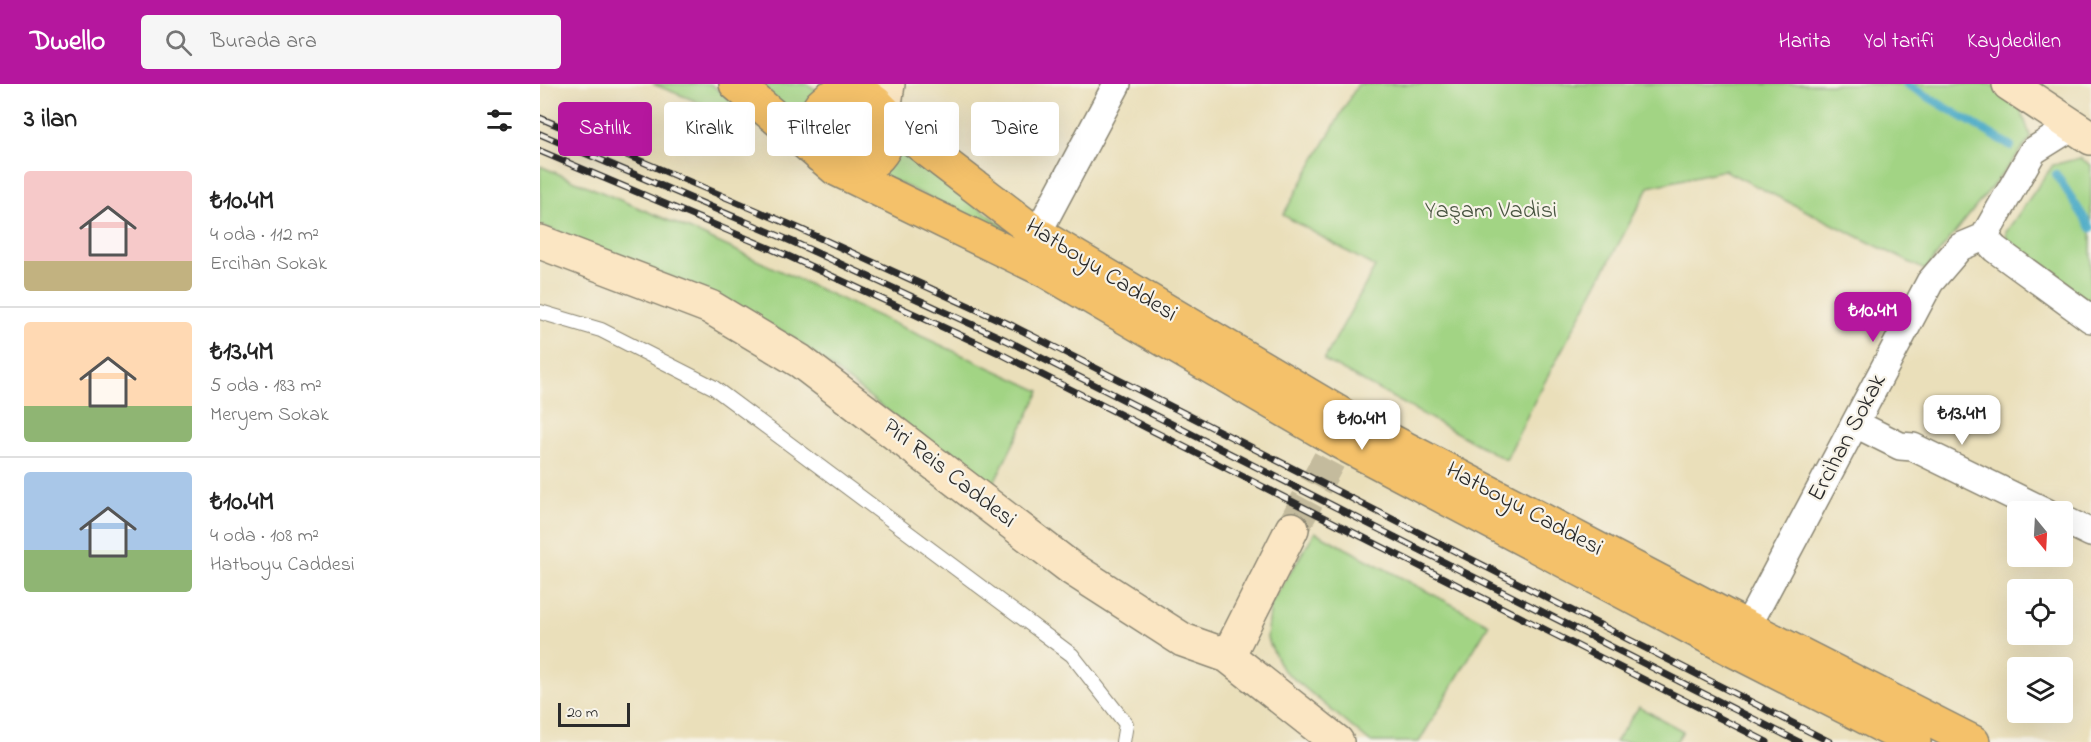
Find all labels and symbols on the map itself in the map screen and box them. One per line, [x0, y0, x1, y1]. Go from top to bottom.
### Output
park label: Yaşam Vadisi [1425, 194, 1557, 229]
street label: Hatboyu Caddesi [1018, 210, 1184, 333]
pin: ₺10.4M [1824, 292, 1922, 343]
street label: Ercihan Sokak [1800, 367, 1897, 508]
pin: ₺13.4M [1913, 395, 2011, 446]
pin: ₺10.4M [1313, 400, 1411, 451]
street label: Piri Reis Caddesi [875, 410, 1023, 538]
street label: Hatboyu Caddesi [1439, 454, 1609, 567]
north arrow [2007, 501, 2073, 567]
scale bar [558, 700, 630, 728]

